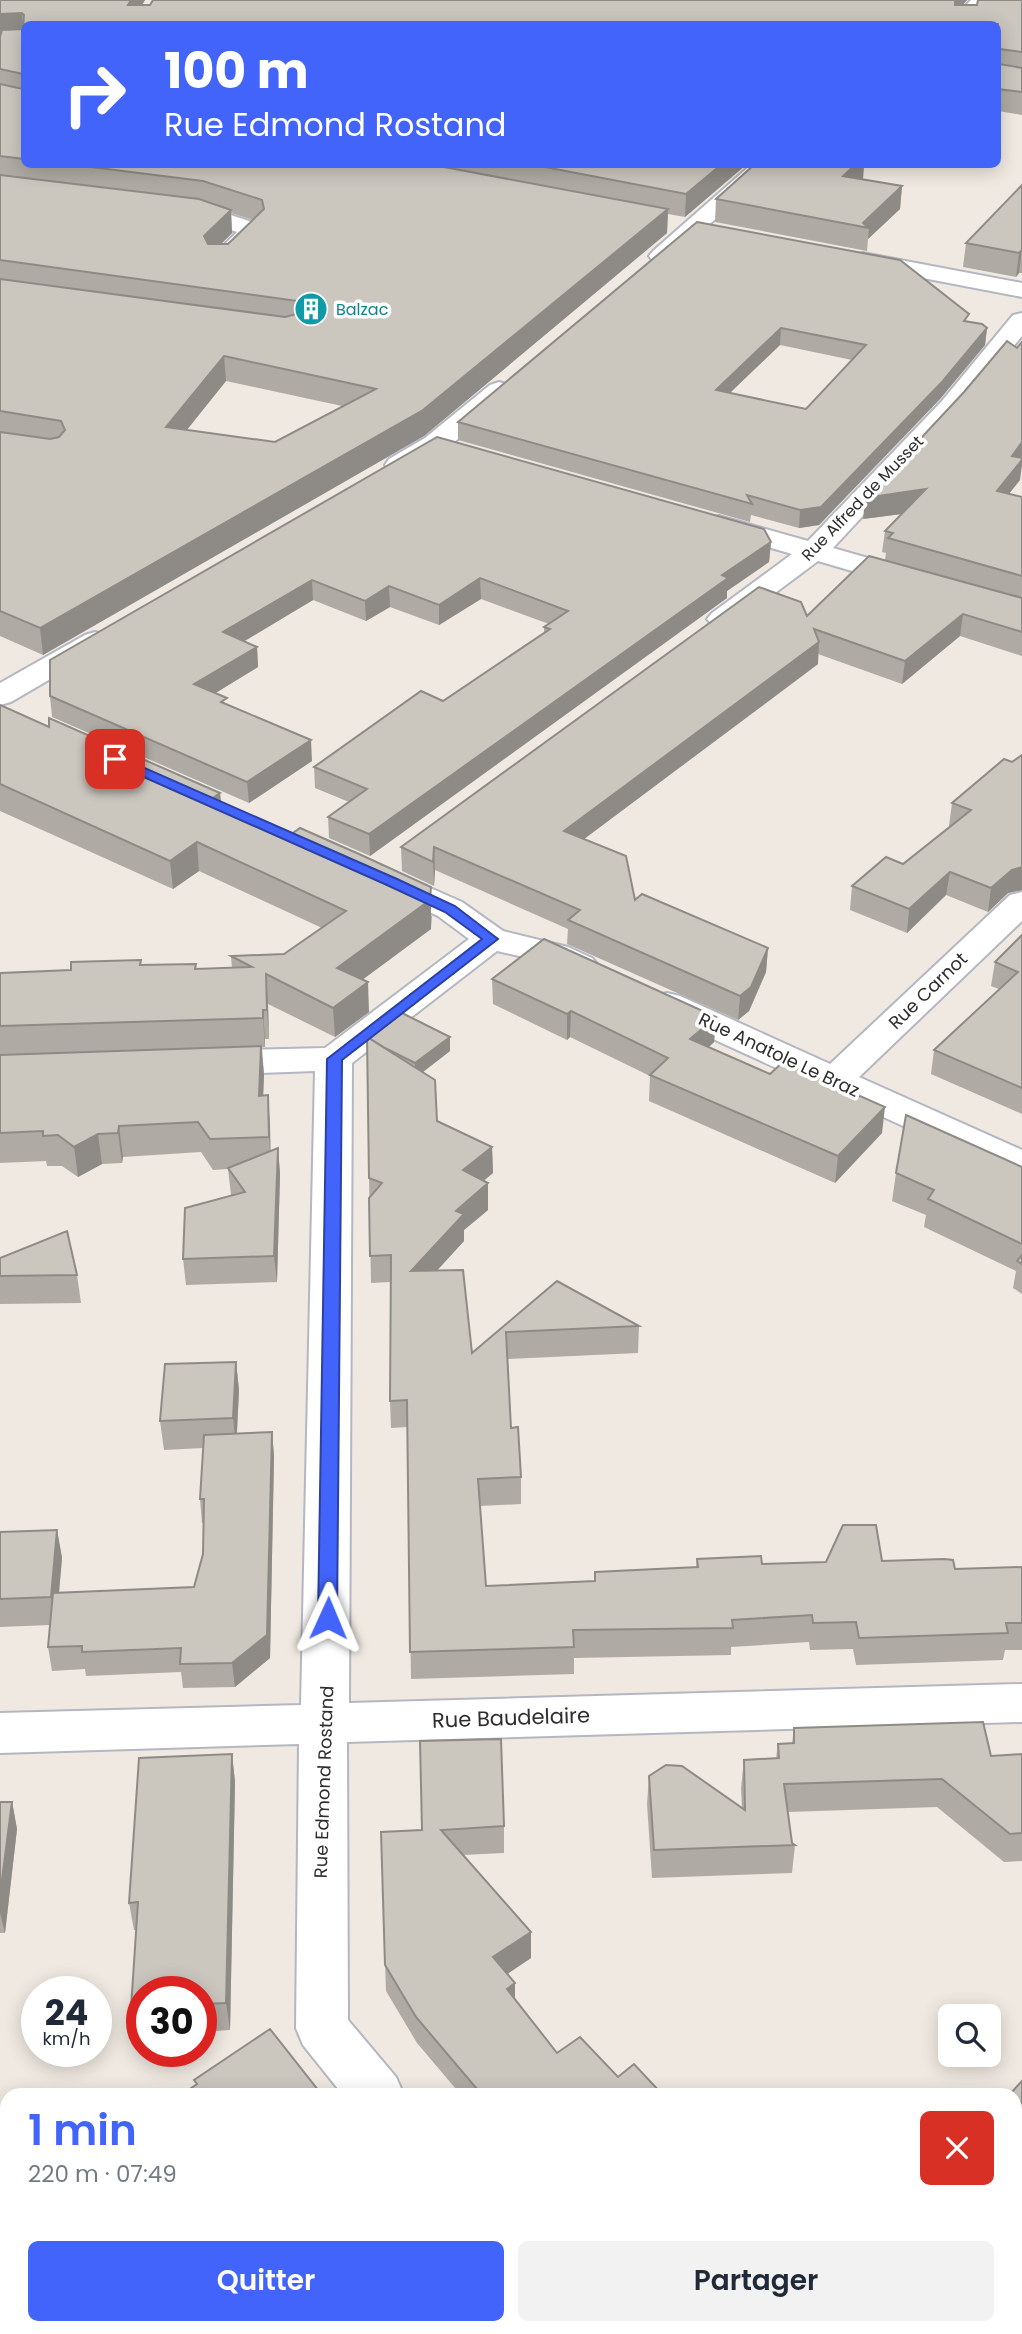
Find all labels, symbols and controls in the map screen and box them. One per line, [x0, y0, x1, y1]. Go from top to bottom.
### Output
text: 100 m [164, 37, 309, 105]
icon: right [49, 49, 140, 140]
text: Rue Edmond Rostand [164, 102, 507, 147]
building icon: Balzac [292, 290, 330, 328]
place label: Balzac [336, 298, 389, 321]
street label: Rue Alfred de Musset [796, 430, 929, 566]
pin [85, 729, 145, 789]
icon: arrive [96, 740, 134, 778]
street label: Rue Carnot [883, 947, 973, 1035]
street label: Rue Anatole Le Braz [695, 1006, 864, 1103]
position arrow [291, 1581, 365, 1655]
street label: Rue Edmond Rostand [308, 1685, 339, 1879]
street label: Rue Baudelaire [432, 1700, 590, 1735]
speed limit sign: 30 [126, 1976, 217, 2067]
text: 24 [45, 1988, 88, 2037]
map controls [938, 2004, 1001, 2067]
button: search [938, 2004, 1001, 2067]
text: km/h [43, 2026, 90, 2051]
text: 1 min [28, 2101, 137, 2160]
button: close [920, 2111, 994, 2185]
text: 220 m · 07:49 [28, 2158, 177, 2190]
button: Quitter [28, 2241, 504, 2321]
button: Partager [518, 2241, 994, 2321]

